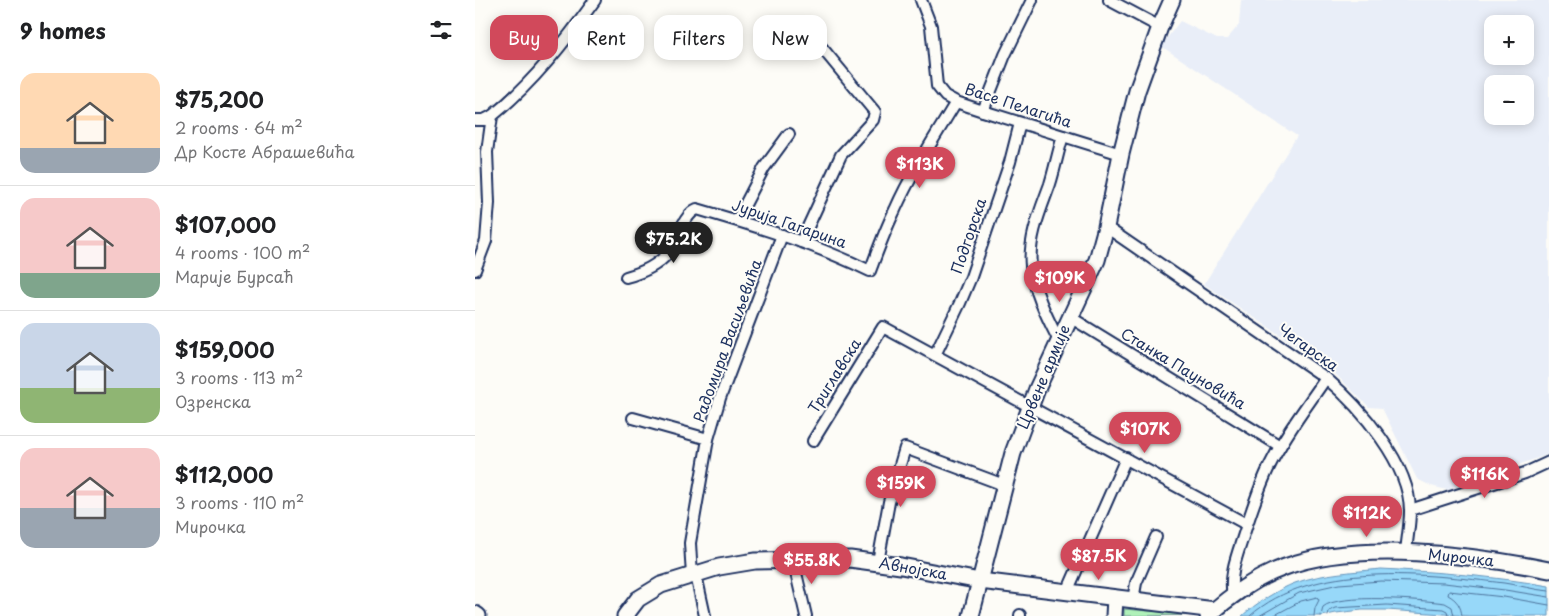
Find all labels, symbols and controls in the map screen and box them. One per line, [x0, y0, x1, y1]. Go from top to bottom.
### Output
text: 9 homes [20, 14, 106, 46]
chip: Buy [490, 15, 558, 60]
chip: Rent [568, 15, 644, 60]
chip: Filters [654, 15, 743, 60]
chip: New [753, 15, 827, 60]
map controls [1484, 15, 1534, 125]
button: + [1484, 15, 1534, 65]
icon: filters [427, 16, 455, 44]
button: − [1484, 75, 1534, 125]
street label: Васе Пелагића [962, 76, 1076, 133]
text: $75,200 [175, 83, 264, 115]
icon: home [60, 93, 120, 153]
text: 2 rooms · 64 m² [175, 115, 303, 139]
text: Др Косте Абрашевића [175, 139, 354, 163]
pin: $113K [885, 146, 955, 189]
text: $113K [896, 151, 944, 175]
street label: Јурија Гагарина [729, 192, 851, 253]
street label: Подгорска [944, 194, 992, 277]
text: $107,000 [175, 208, 276, 240]
icon: home [60, 218, 120, 278]
pin: $75.2K [633, 222, 715, 264]
text: $75.2K [646, 226, 702, 250]
text: 4 rooms · 100 m² [175, 240, 310, 264]
street label: Радомира Васиљевића [686, 255, 767, 425]
pin: $109K [1025, 260, 1095, 303]
text: Марије Бурсаћ [175, 264, 293, 288]
text: $109K [1035, 265, 1085, 289]
street label: Чегарска [1274, 317, 1345, 377]
street label: Црвене армије [1010, 321, 1075, 432]
street label: Станка Пауновића [1117, 321, 1251, 415]
text: $159,000 [175, 333, 275, 365]
street label: Триглавска [802, 333, 866, 417]
icon: home [60, 343, 120, 403]
text: 3 rooms · 113 m² [175, 365, 303, 389]
text: Озренска [175, 389, 251, 413]
pin: $107K [1110, 412, 1180, 454]
text: $107K [1120, 416, 1170, 440]
pin: $116K [1450, 456, 1520, 499]
text: $112,000 [175, 458, 273, 490]
text: $116K [1461, 461, 1509, 485]
pin: $159K [866, 466, 936, 508]
icon: home [60, 468, 120, 528]
text: $159K [877, 470, 925, 494]
text: 3 rooms · 110 m² [175, 490, 304, 514]
pin: $112K [1332, 496, 1402, 538]
text: $112K [1343, 500, 1391, 524]
text: Мирочка [175, 514, 246, 538]
pin: $87.5K [1058, 538, 1140, 581]
pin: $55.8K [771, 542, 853, 585]
street label: Мирочка [1427, 542, 1496, 571]
text: $87.5K [1072, 543, 1126, 567]
text: $55.8K [784, 547, 840, 571]
street label: Авнојска [877, 550, 950, 585]

